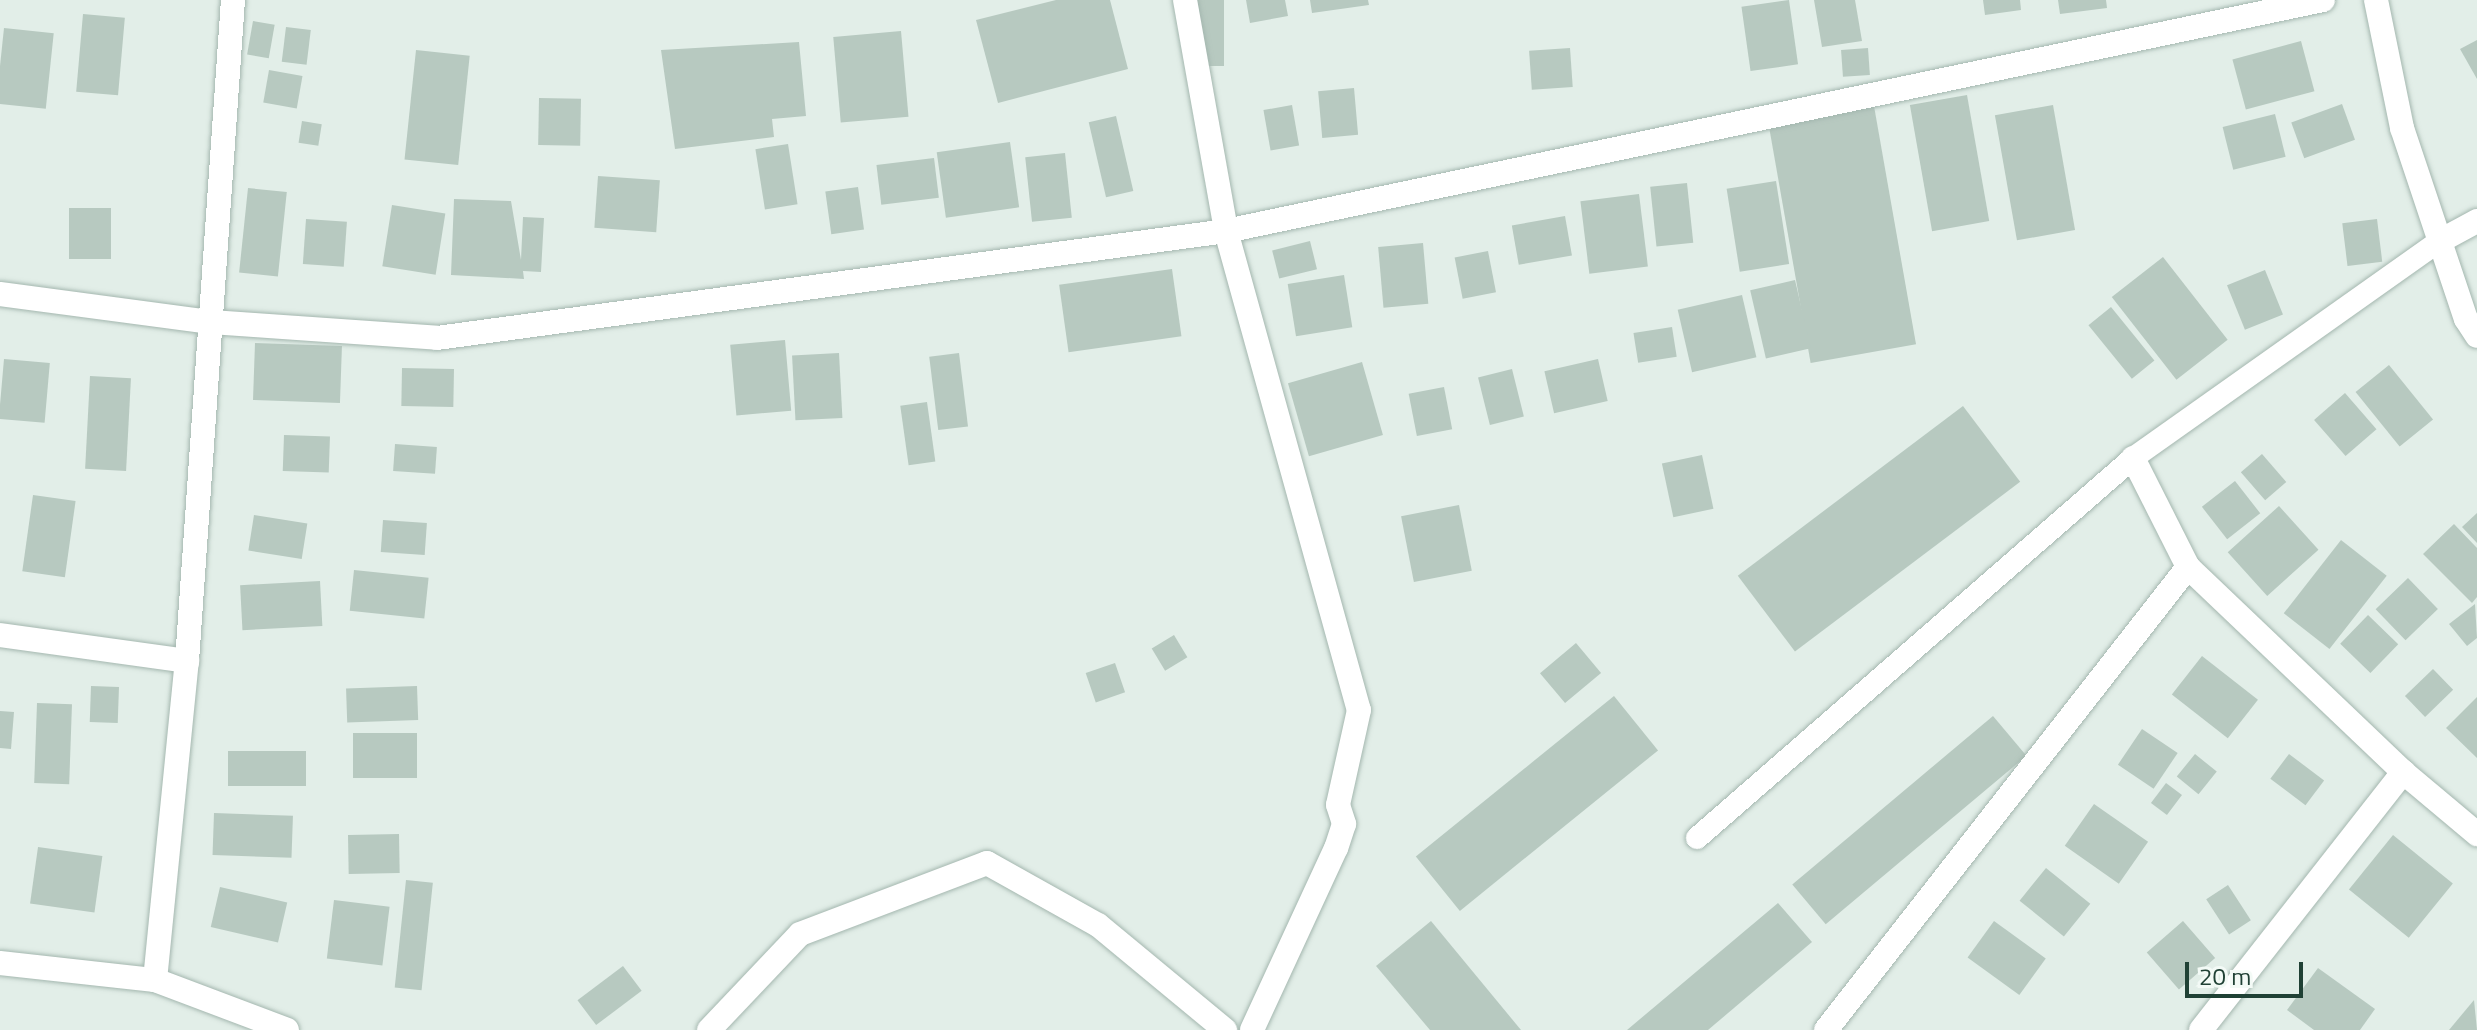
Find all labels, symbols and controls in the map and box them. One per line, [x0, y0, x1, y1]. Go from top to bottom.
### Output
scale bar [2189, 946, 2307, 996]
text: 20 m [2199, 958, 2251, 994]

